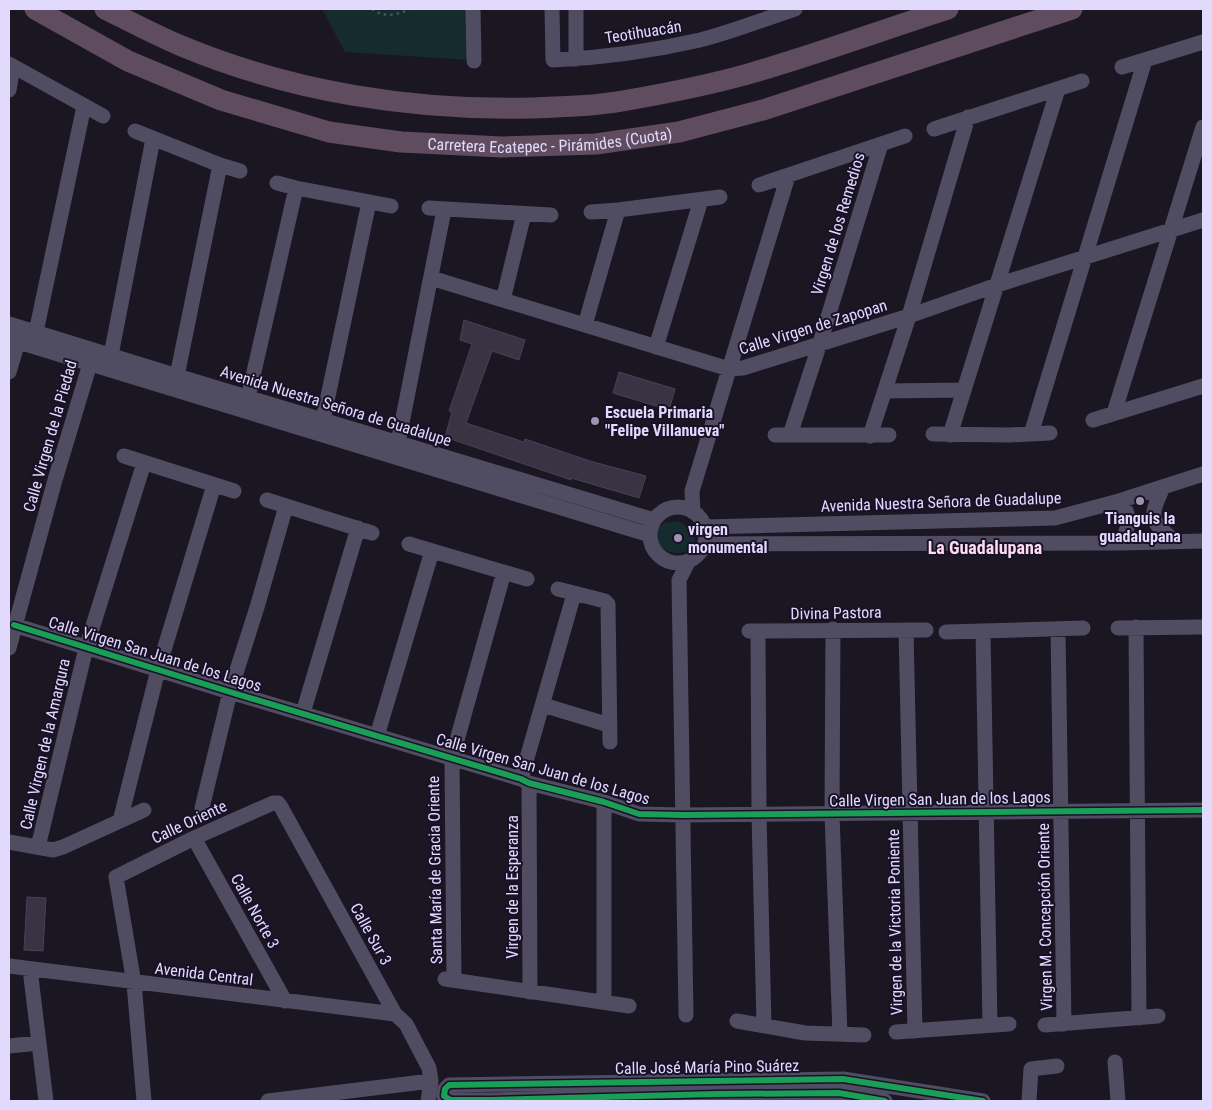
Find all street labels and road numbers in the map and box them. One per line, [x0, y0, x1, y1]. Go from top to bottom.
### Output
street label: Teotihuacán [603, 17, 683, 47]
street label: Carretera Ecatepec - Pirámides (Cuota) [427, 124, 673, 157]
street label: Virgen de los Remedios [807, 150, 869, 298]
street label: Calle Virgen de Zapopan [737, 295, 889, 359]
street label: Calle Virgen de la Piedad [19, 358, 81, 514]
street label: Avenida Nuestra Señora de Guadalupe [218, 362, 454, 450]
street label: Avenida Nuestra Señora de Guadalupe [820, 488, 1062, 516]
street label: Divina Pastora [790, 603, 882, 623]
street label: Calle Virgen San Juan de los Lagos [46, 613, 264, 695]
street label: Calle Virgen de la Amargura [16, 657, 74, 831]
street label: Calle Virgen San Juan de los Lagos [434, 729, 652, 809]
street label: Santa María de Gracia Oriente [424, 776, 446, 964]
street label: Calle Virgen San Juan de los Lagos [829, 788, 1051, 810]
street label: Calle Oriente [148, 796, 230, 848]
street label: Virgen de la Esperanza [503, 815, 522, 959]
street label: Virgen M. Concepción Oriente [1034, 823, 1056, 1011]
street label: Virgen de la Victoria Poniente [884, 829, 906, 1015]
street label: Calle Norte 3 [227, 870, 283, 952]
street label: Calle Sur 3 [346, 900, 396, 968]
street label: Avenida Central [154, 959, 254, 989]
street label: Calle José María Pino Suárez [615, 1056, 799, 1078]

